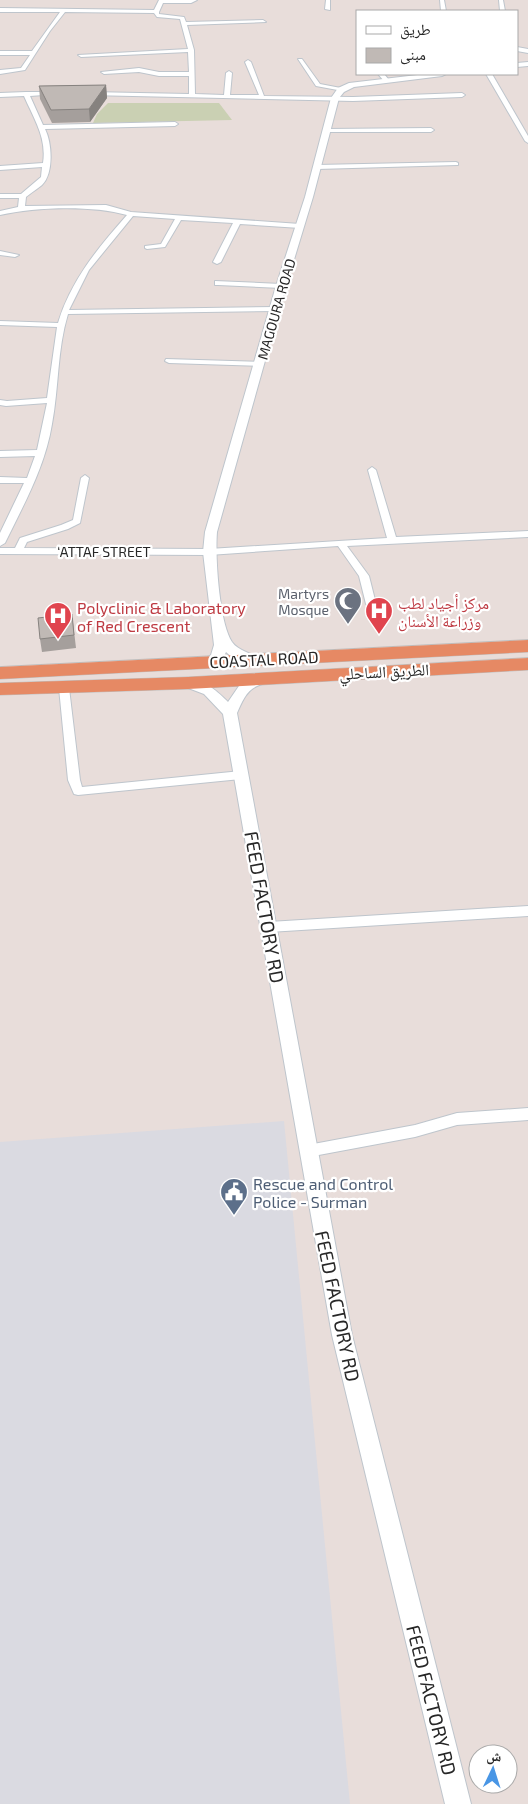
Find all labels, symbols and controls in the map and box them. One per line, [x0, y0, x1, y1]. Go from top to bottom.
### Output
legend [356, 10, 518, 75]
text: طريق [400, 20, 431, 40]
text: مبنى [400, 45, 426, 65]
street label: MAGOURA ROAD [253, 256, 299, 362]
street label: ‘ATTAF STREET [57, 543, 151, 560]
place label: Martyrs Mosque [278, 585, 329, 618]
mosque icon: Martyrs Mosque [333, 586, 363, 625]
place label: مركز أجياد لطب وزراعة الأسنان [398, 593, 489, 632]
hospital icon: مركز أجياد لطب وزراعة الأسنان [364, 596, 394, 635]
place label: Polyclinic & Laboratory of Red Crescent [77, 598, 246, 635]
hospital icon: Polyclinic & Laboratory of Red Crescent [43, 601, 73, 640]
street label: COASTAL ROAD [209, 647, 319, 671]
street label: الطريق الساحلي [339, 659, 430, 687]
street label: FEED FACTORY RD [240, 829, 290, 985]
place label: Rescue and Control Police - Surman [253, 1174, 393, 1211]
public building icon: Rescue and Control Police - Surman [219, 1177, 249, 1216]
street label: FEED FACTORY RD [311, 1228, 365, 1384]
street label: FEED FACTORY RD [402, 1622, 462, 1778]
north arrow [468, 1744, 518, 1794]
text: ش [486, 1747, 502, 1766]

